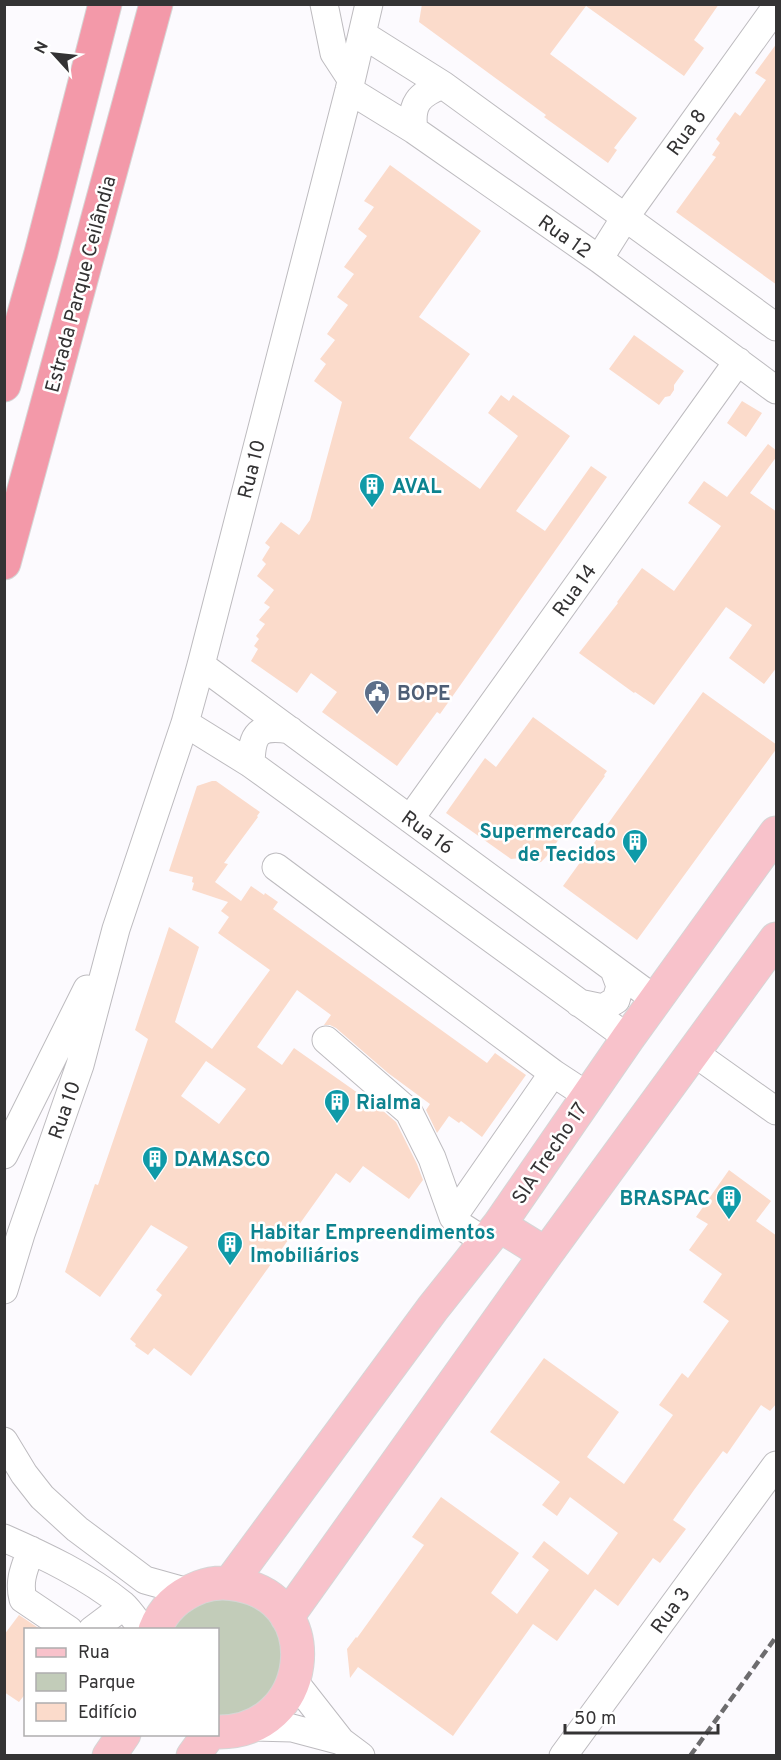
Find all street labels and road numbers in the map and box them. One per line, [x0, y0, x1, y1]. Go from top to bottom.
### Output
street label: Rua 8 [662, 105, 713, 162]
street label: Estrada Parque Ceilândia [40, 173, 123, 396]
street label: Rua 12 [532, 210, 596, 265]
street label: Rua 10 [233, 437, 273, 502]
street label: Rua 14 [548, 560, 604, 623]
street label: Rua 16 [395, 806, 458, 861]
street label: Rua 10 [44, 1078, 88, 1143]
street label: SIA Trecho 17 [507, 1098, 594, 1210]
street label: Rua 3 [646, 1583, 697, 1640]

